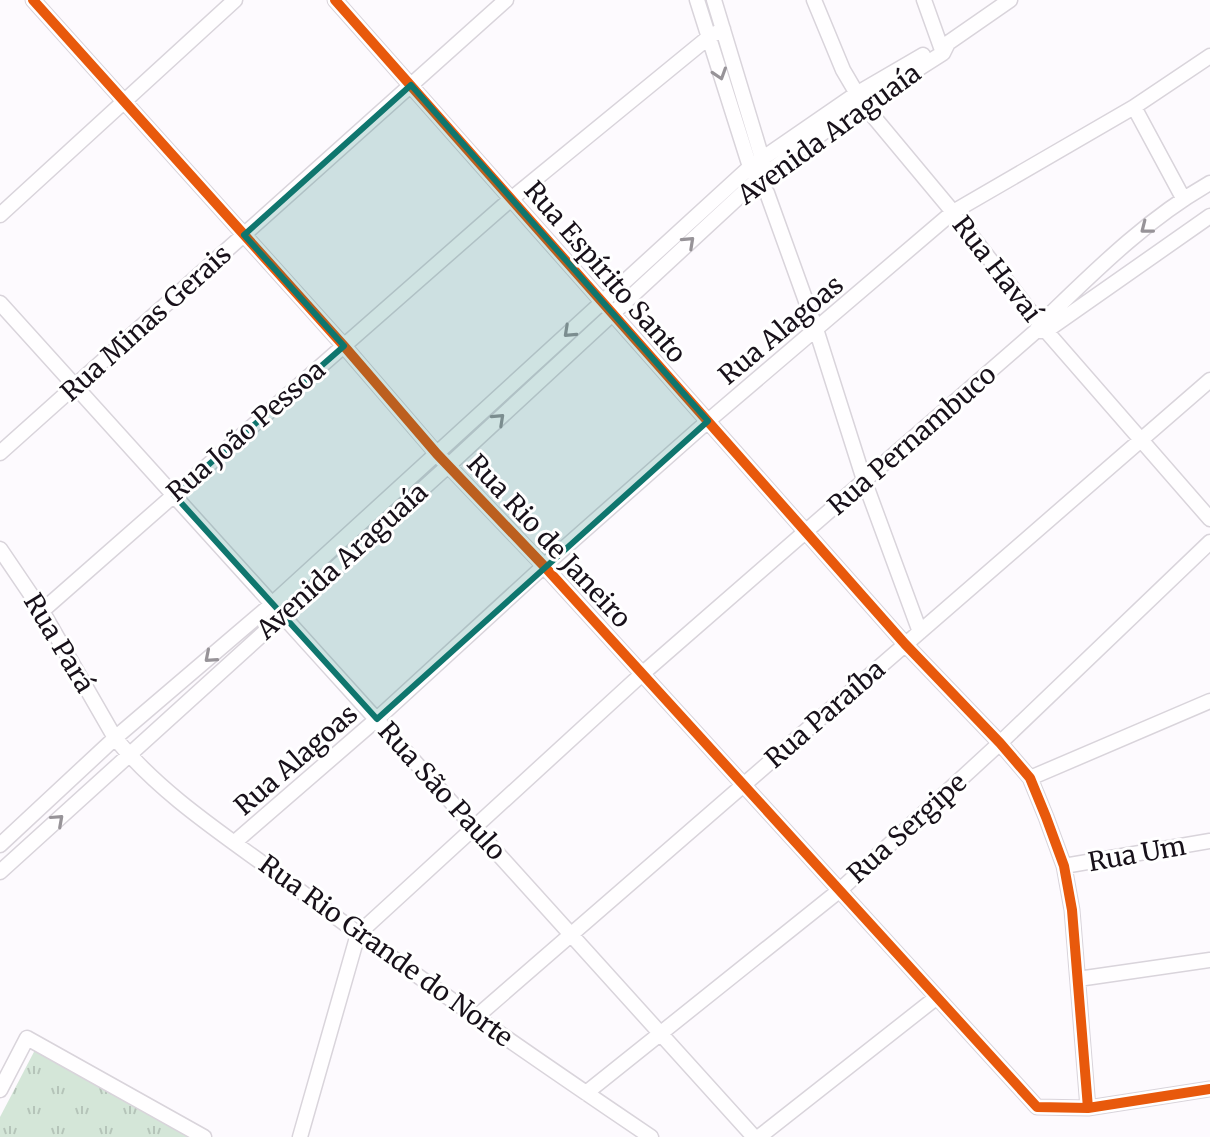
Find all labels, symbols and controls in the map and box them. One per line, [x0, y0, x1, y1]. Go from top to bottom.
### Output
street label: Avenida Araguaía [730, 56, 927, 212]
one-way arrow [711, 67, 727, 81]
street label: Rua Espírito Santo [517, 174, 693, 369]
street label: Rua Havaí [946, 209, 1049, 329]
one-way arrow [1140, 218, 1155, 232]
street label: Rua Minas Gerais [54, 237, 238, 408]
one-way arrow [680, 238, 695, 252]
street label: Rua Alagoas [712, 268, 850, 391]
one-way arrow [564, 323, 578, 338]
street label: Rua João Pessoa [160, 353, 332, 508]
street label: Rua Pernambuco [821, 358, 1003, 522]
one-way arrow [489, 414, 504, 428]
street label: Rua Rio de Janeiro [460, 447, 638, 634]
street label: Avenida Araguaía [249, 475, 434, 647]
street label: Rua Pará [17, 587, 102, 698]
one-way arrow [205, 647, 219, 662]
street label: Rua Paraíba [758, 652, 891, 775]
street label: Rua Alagoas [227, 697, 364, 822]
street label: Rua São Paulo [372, 715, 513, 867]
street label: Rua Sergipe [840, 766, 973, 890]
one-way arrow [48, 815, 63, 829]
street label: Rua Um [1085, 829, 1189, 878]
street label: Rua Rio Grande do Norte [253, 847, 520, 1054]

